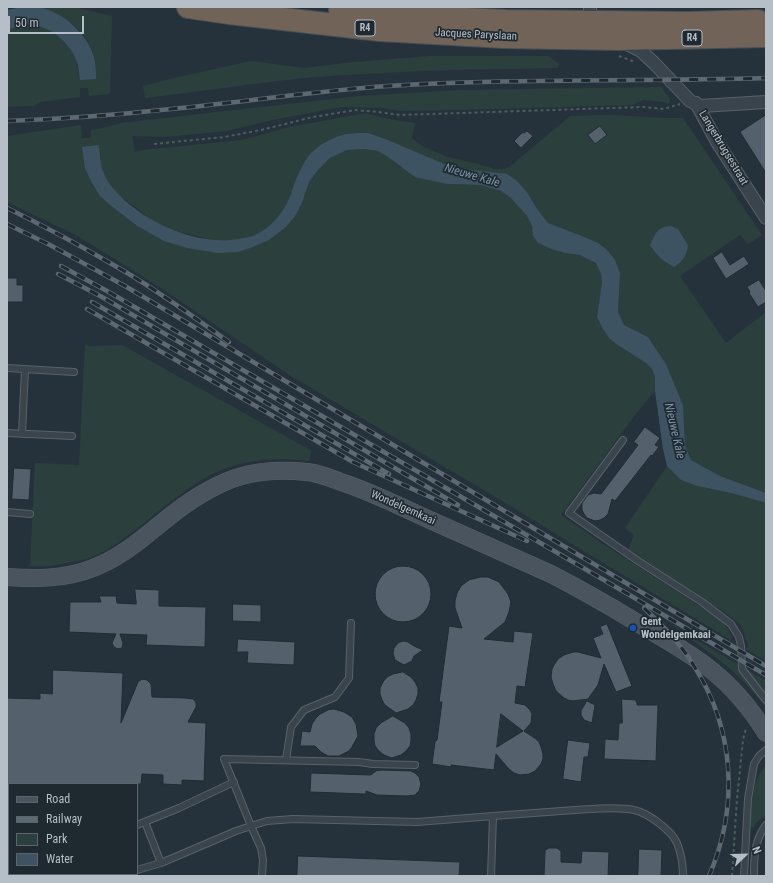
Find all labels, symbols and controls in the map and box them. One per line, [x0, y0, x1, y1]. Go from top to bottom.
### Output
scale bar [10, 8, 86, 34]
text: 50 m [15, 16, 39, 30]
road number: R4 [355, 20, 375, 36]
street label: Jacques Paryslaan [435, 26, 517, 44]
road number: R4 [682, 30, 702, 46]
street label: Langerbrugsestraat [696, 108, 750, 188]
water label: Nieuwe Kale [443, 161, 501, 191]
water label: Nieuwe Kale [661, 402, 687, 460]
street label: Wondelgemkaai [369, 488, 437, 528]
place label: Gent Wondelgemkaai [641, 615, 711, 641]
marker: Gent Wondelgemkaai [628, 623, 638, 633]
legend [8, 783, 138, 875]
text: Road [46, 792, 70, 806]
text: Railway [46, 812, 82, 826]
text: Park [46, 832, 67, 846]
north arrow [725, 835, 765, 875]
text: N [749, 844, 764, 856]
text: Water [46, 852, 74, 866]

